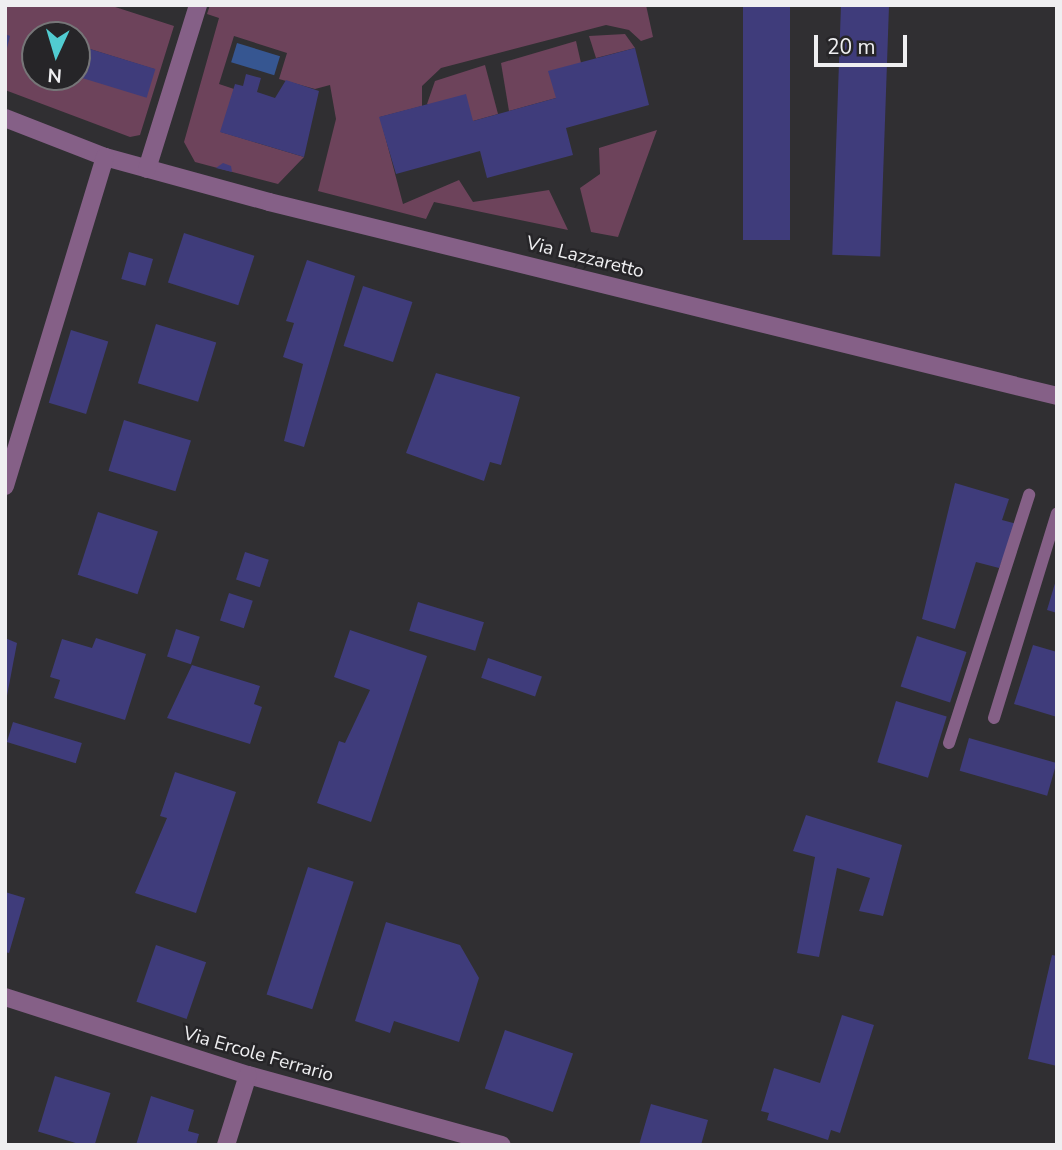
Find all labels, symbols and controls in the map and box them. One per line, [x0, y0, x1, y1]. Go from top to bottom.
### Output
north arrow [21, 21, 91, 91]
scale bar [817, 21, 910, 65]
text: 20 m [827, 33, 876, 61]
text: N [47, 61, 63, 88]
street label: Via Lazzaretto [524, 232, 646, 284]
street label: Via Ercole Ferrario [180, 1023, 336, 1087]

